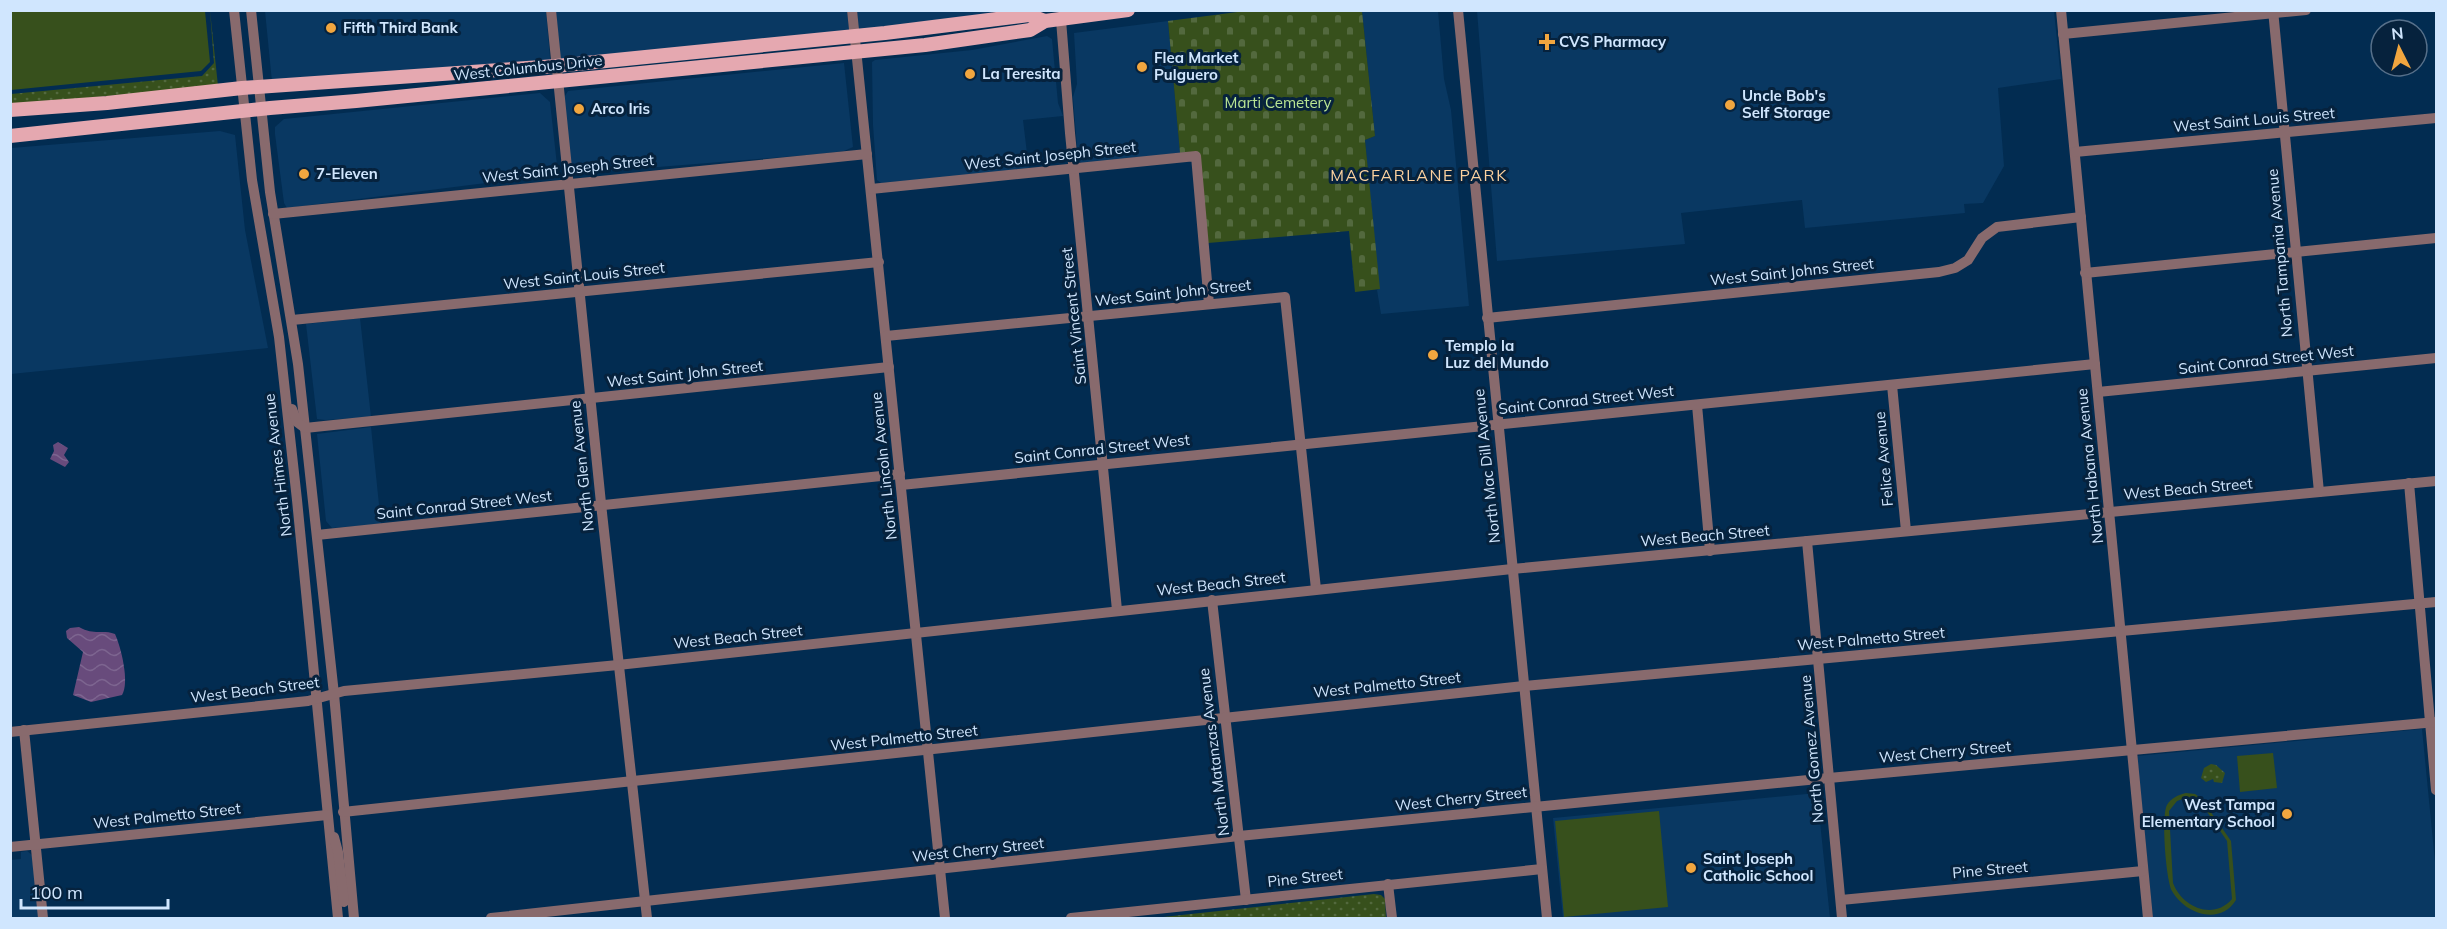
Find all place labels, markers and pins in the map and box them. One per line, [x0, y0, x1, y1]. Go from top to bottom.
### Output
place label: Fifth Third Bank [343, 18, 459, 37]
marker: Fifth Third Bank [324, 21, 338, 35]
place label: CVS Pharmacy [1559, 32, 1667, 51]
marker: CVS Pharmacy [1540, 35, 1554, 49]
place label: Flea Market Pulguero [1154, 48, 1239, 84]
marker: Flea Market Pulguero [1135, 60, 1149, 74]
place label: La Teresita [982, 64, 1061, 83]
marker: La Teresita [963, 67, 977, 81]
place label: Uncle Bob's Self Storage [1742, 86, 1830, 122]
marker: Uncle Bob's Self Storage [1723, 98, 1737, 112]
place label: Arco Iris [591, 99, 650, 118]
marker: Arco Iris [572, 102, 586, 116]
place label: 7-Eleven [316, 164, 378, 183]
marker: 7-Eleven [297, 167, 311, 181]
place label: Templo la Luz del Mundo [1445, 336, 1549, 372]
marker: Templo la Luz del Mundo [1426, 348, 1440, 362]
place label: West Tampa Elementary School [2142, 795, 2275, 831]
marker: West Tampa Elementary School [2280, 807, 2294, 821]
place label: Saint Joseph Catholic School [1703, 849, 1813, 885]
marker: Saint Joseph Catholic School [1684, 861, 1698, 875]

